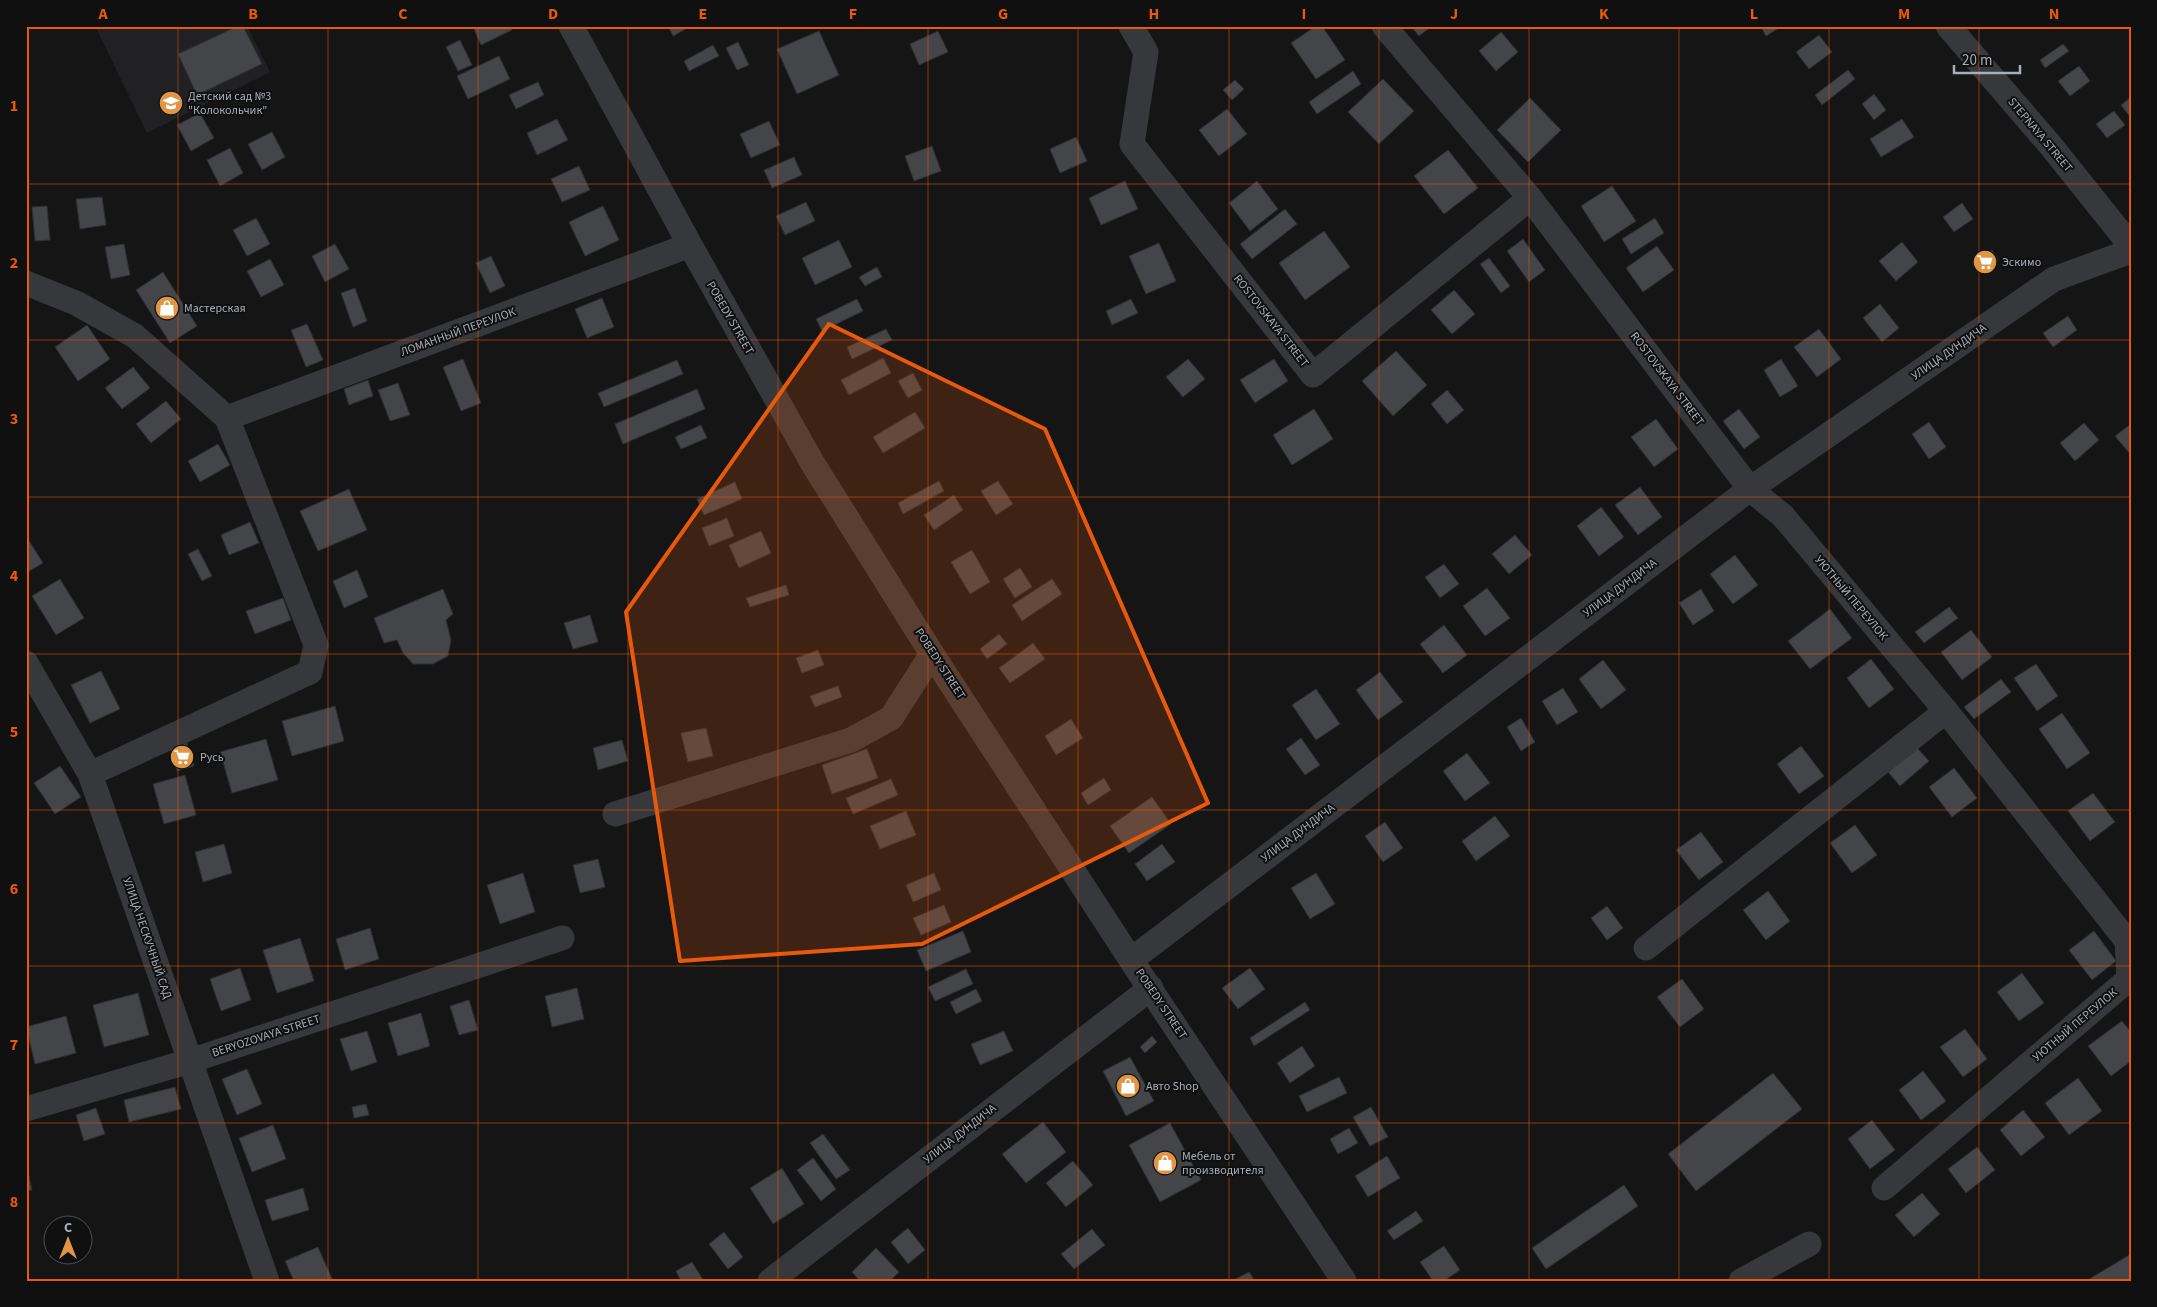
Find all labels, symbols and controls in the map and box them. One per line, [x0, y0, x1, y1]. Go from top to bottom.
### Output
text: A [97, 3, 108, 25]
text: B [248, 3, 258, 25]
text: C [398, 3, 408, 25]
text: D [548, 3, 558, 25]
text: E [699, 3, 707, 25]
text: F [849, 3, 857, 25]
text: G [998, 3, 1008, 25]
text: H [1149, 3, 1159, 25]
text: I [1302, 3, 1306, 25]
text: J [1450, 3, 1458, 25]
text: K [1599, 3, 1609, 25]
text: L [1750, 3, 1758, 25]
text: M [1898, 3, 1910, 25]
text: N [2049, 3, 2059, 25]
scale bar [1954, 42, 2021, 74]
text: 20 m [1962, 50, 1992, 71]
place label: Детский сад №3 "Колокольчик" [188, 88, 271, 119]
school or university icon: Детский сад №3 "Колокольчик" [158, 90, 184, 116]
street label: STEPNAYA STREET [2004, 94, 2077, 176]
text: 1 [10, 95, 18, 117]
supermarket icon: Эскимо [1972, 249, 1998, 275]
text: 2 [10, 252, 18, 274]
place label: Эскимо [2002, 254, 2041, 271]
street label: ROSTOVSKAYA STREET [1229, 271, 1313, 371]
street label: POBEDY STREET [702, 278, 758, 358]
shop icon: Мастерская [154, 295, 180, 321]
place label: Мастерская [184, 300, 246, 317]
street label: ЛОМАННЫЙ ПЕРЕУЛОК [398, 303, 518, 361]
street label: УЛИЦА ДУНДИЧА [1908, 319, 1990, 384]
street label: ROSTOVSKAYA STREET [1626, 329, 1708, 430]
text: 3 [10, 408, 18, 430]
street label: УЮТНЫЙ ПЕРЕУЛОК [1810, 552, 1892, 644]
street label: УЛИЦА ДУНДИЧА [1580, 554, 1661, 621]
text: 4 [10, 565, 19, 587]
street label: POBEDY STREET [911, 625, 970, 703]
text: 5 [10, 721, 18, 743]
supermarket icon: Русь [169, 744, 195, 770]
place label: Русь [200, 749, 224, 766]
street label: УЛИЦА ДУНДИЧА [1258, 799, 1339, 866]
street label: УЛИЦА НЕСКУЧНЫЙ САД [118, 875, 176, 1001]
text: 6 [10, 878, 18, 900]
street label: POBEDY STREET [1131, 965, 1191, 1043]
street label: УЮТНЫЙ ПЕРЕУЛОК [2029, 984, 2121, 1066]
street label: BERYOZOVAYA STREET [210, 1010, 323, 1062]
text: 7 [10, 1034, 18, 1056]
shop icon: Авто Shop [1115, 1073, 1141, 1099]
place label: Авто Shop [1146, 1078, 1199, 1095]
street label: УЛИЦА ДУНДИЧА [920, 1100, 1000, 1168]
place label: Мебель от производителя [1182, 1148, 1264, 1179]
shop icon: Мебель от производителя [1152, 1150, 1178, 1176]
text: 8 [10, 1191, 18, 1213]
north arrow [42, 1214, 92, 1264]
text: С [64, 1218, 72, 1238]

